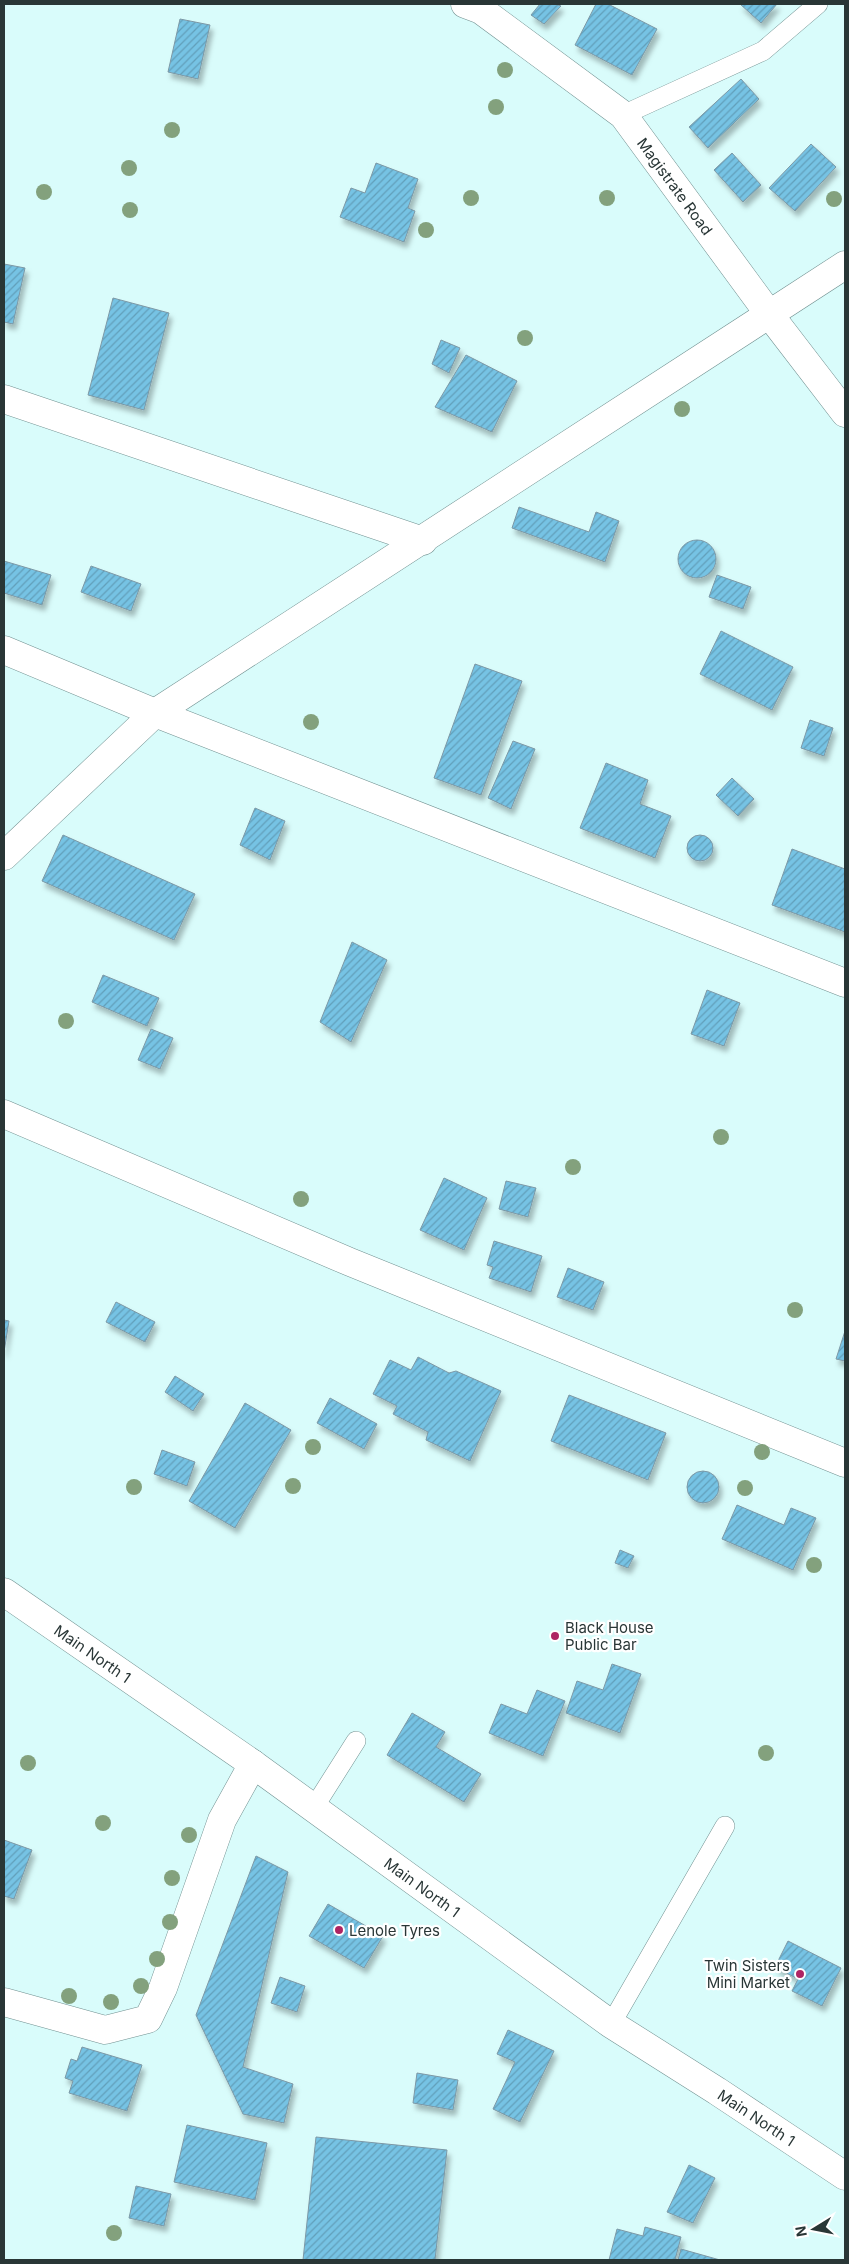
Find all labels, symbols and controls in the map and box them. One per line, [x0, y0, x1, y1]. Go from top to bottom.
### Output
street label: Magistrate Road [633, 134, 717, 238]
place label: Black House Public Bar [565, 1618, 654, 1654]
street label: Main North 1 [51, 1620, 135, 1687]
marker: Black House Public Bar [549, 1630, 561, 1642]
street label: Main North 1 [381, 1853, 464, 1921]
place label: Lenole Tyres [349, 1921, 440, 1940]
marker: Lenole Tyres [333, 1924, 345, 1936]
place label: Twin Sisters Mini Market [704, 1956, 790, 1992]
marker: Twin Sisters Mini Market [794, 1968, 806, 1980]
street label: Main North 1 [714, 2085, 799, 2150]
north arrow [789, 2204, 839, 2254]
text: N [791, 2225, 810, 2238]

